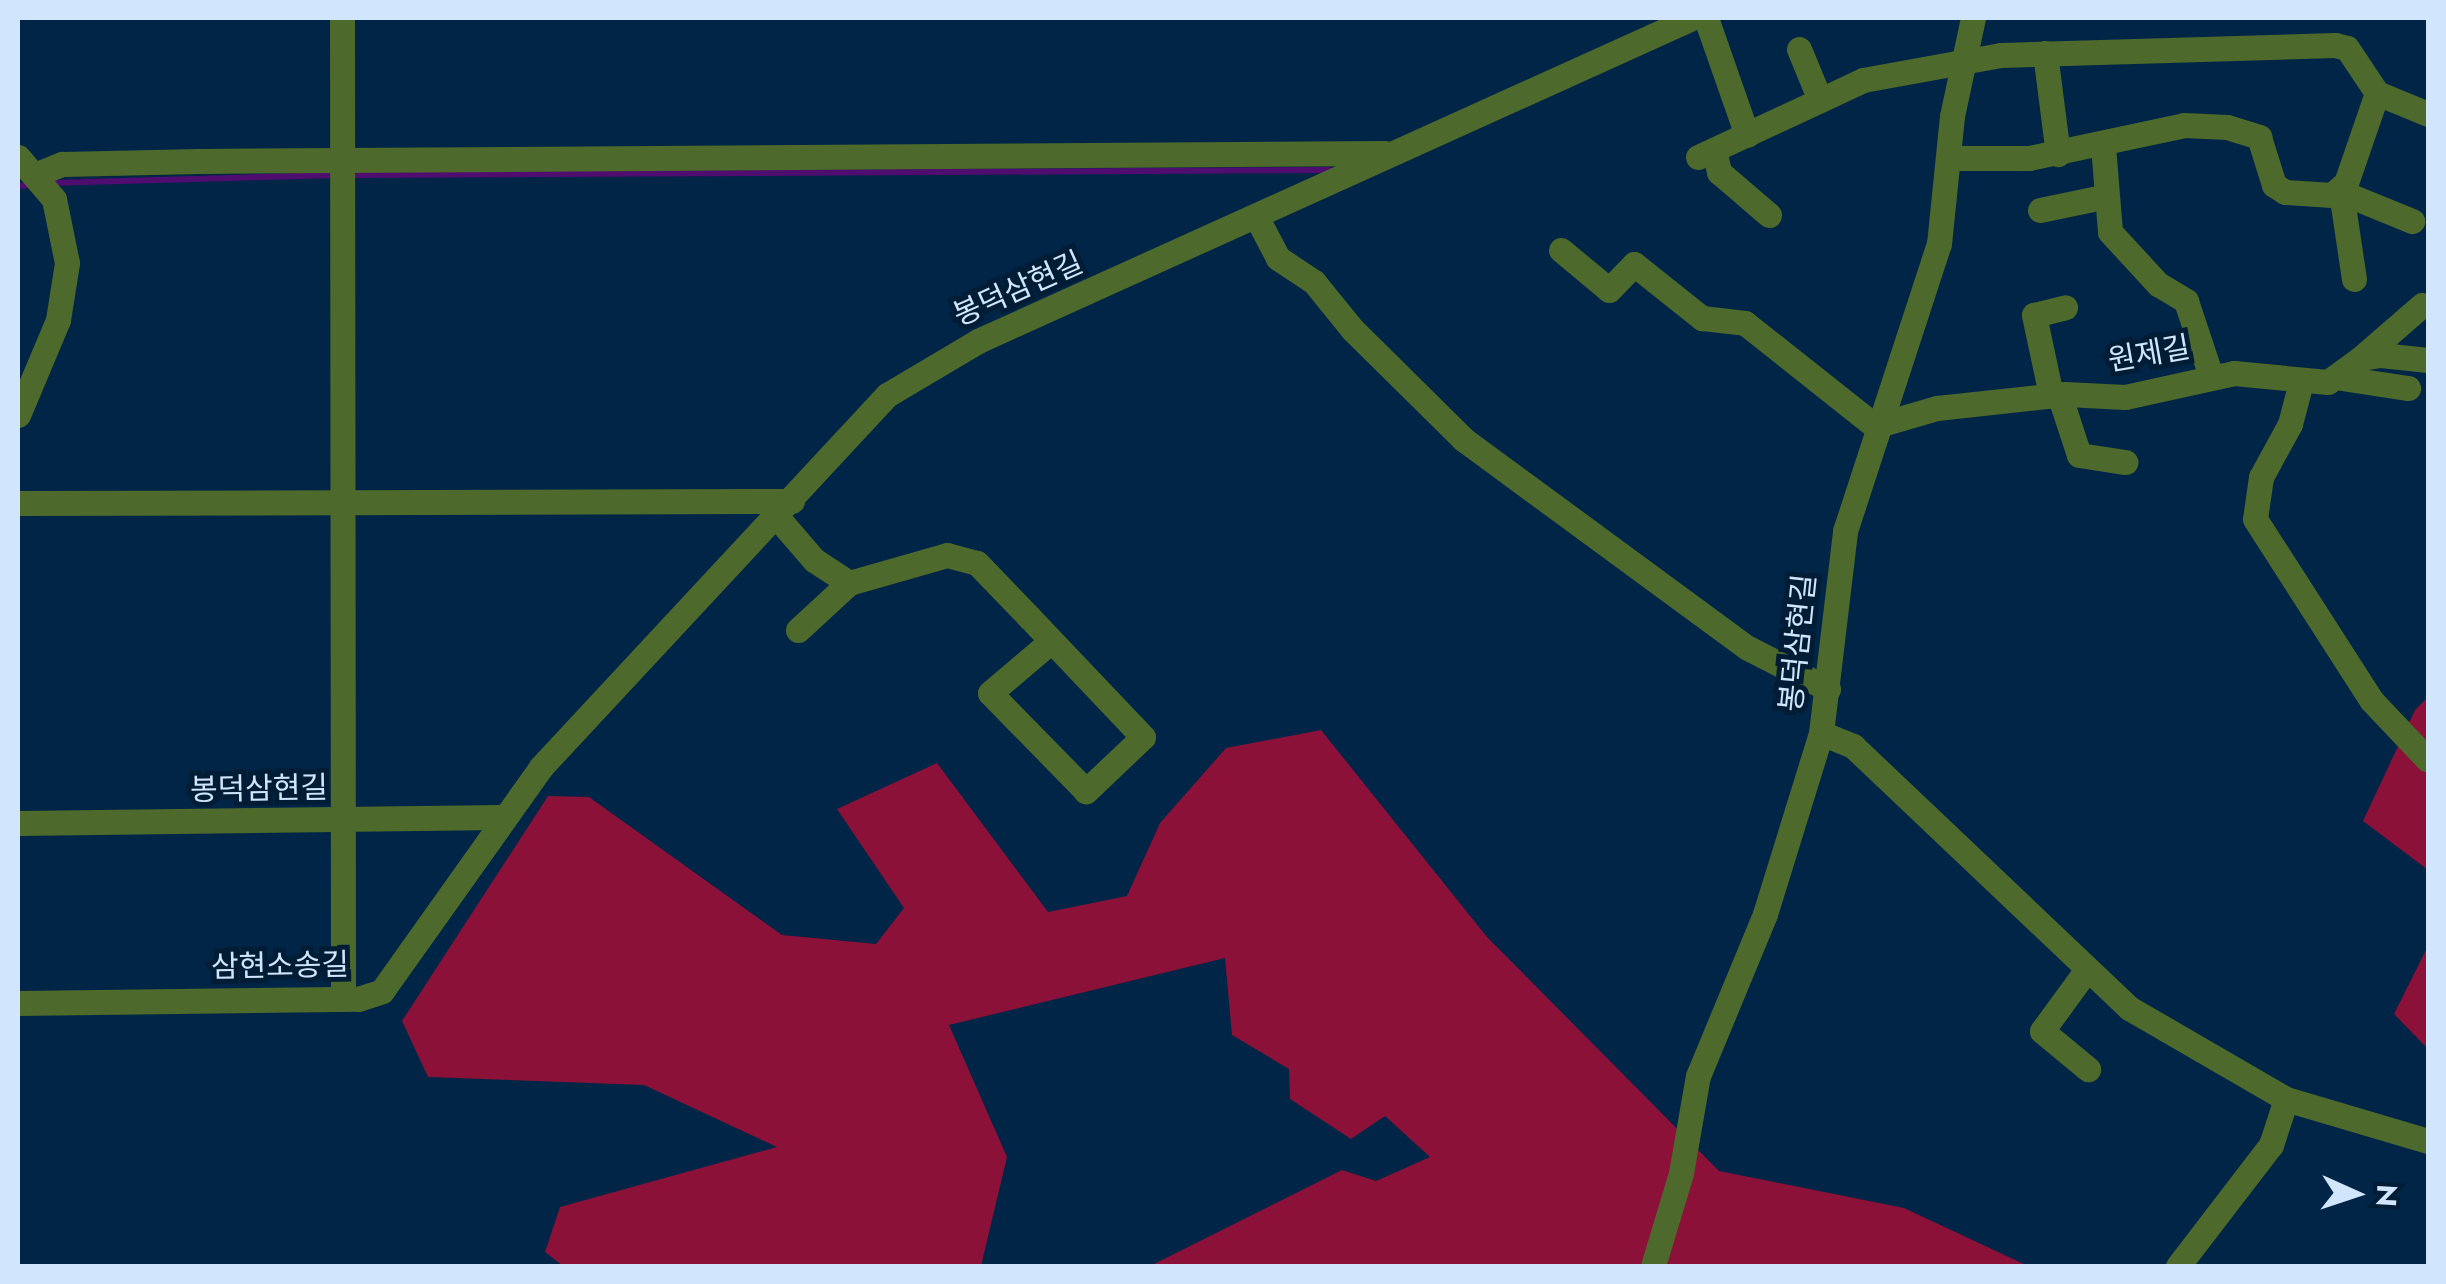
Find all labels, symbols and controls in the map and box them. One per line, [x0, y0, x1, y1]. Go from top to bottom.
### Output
street label: 봉덕삼현길 [948, 244, 1088, 334]
street label: 원제길 [2105, 329, 2193, 379]
street label: 봉덕삼현길 [1773, 572, 1823, 714]
street label: 봉덕삼현길 [190, 770, 328, 808]
street label: 삼현소송길 [211, 947, 349, 985]
north arrow [2306, 1144, 2406, 1244]
text: N [2365, 1183, 2408, 1208]

